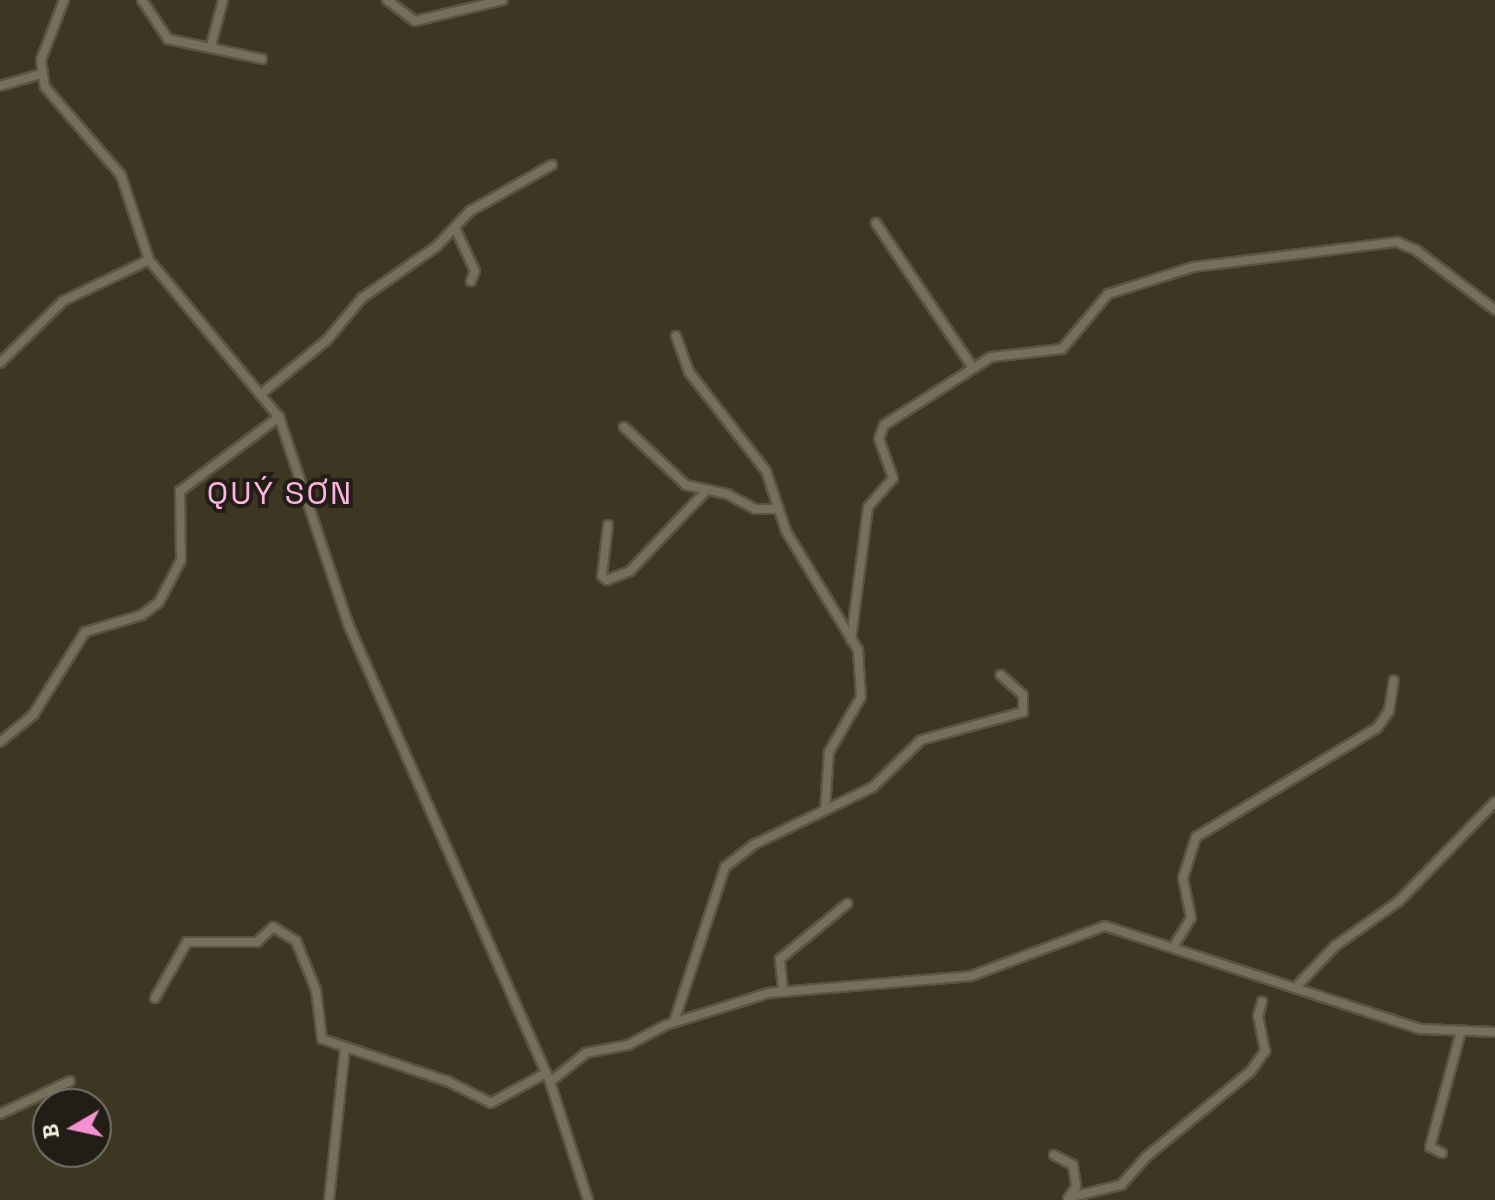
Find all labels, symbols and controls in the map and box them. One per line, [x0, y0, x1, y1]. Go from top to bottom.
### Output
district label: QUÝ SƠN [207, 474, 353, 512]
north arrow [32, 1088, 112, 1168]
text: B [35, 1122, 65, 1141]

